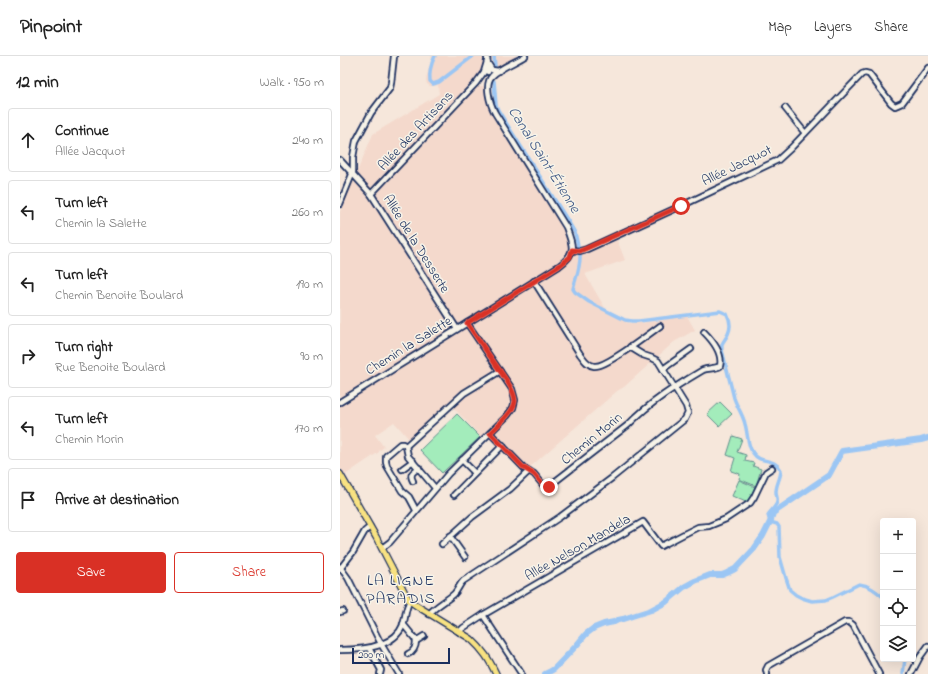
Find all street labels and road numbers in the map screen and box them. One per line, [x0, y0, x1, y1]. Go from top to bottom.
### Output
street label: Allée des Artisans [373, 86, 459, 176]
street label: Allée Jacquot [698, 140, 776, 192]
street label: Allée de la Desserte [377, 191, 455, 298]
street label: Chemin la Salette [362, 311, 457, 381]
street label: Chemin Morin [557, 408, 627, 470]
street label: Allée Nelson Mandela [521, 509, 635, 587]

